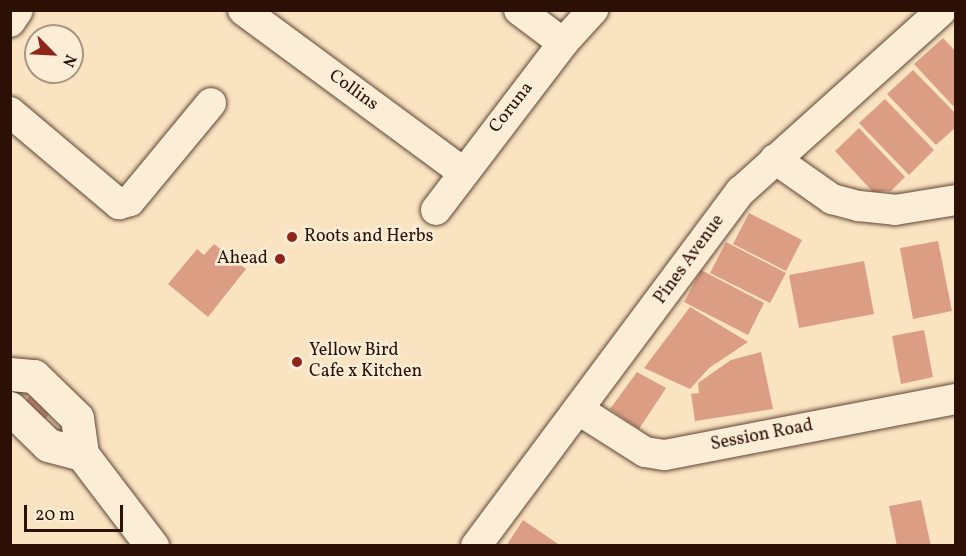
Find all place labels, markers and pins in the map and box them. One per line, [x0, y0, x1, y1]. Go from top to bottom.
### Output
place label: Roots and Herbs [304, 226, 433, 248]
marker: Roots and Herbs [285, 230, 299, 244]
place label: Ahead [217, 248, 268, 270]
marker: Ahead [273, 252, 287, 266]
place label: Yellow Bird Cafe x Kitchen [309, 341, 422, 384]
marker: Yellow Bird Cafe x Kitchen [290, 355, 304, 369]

